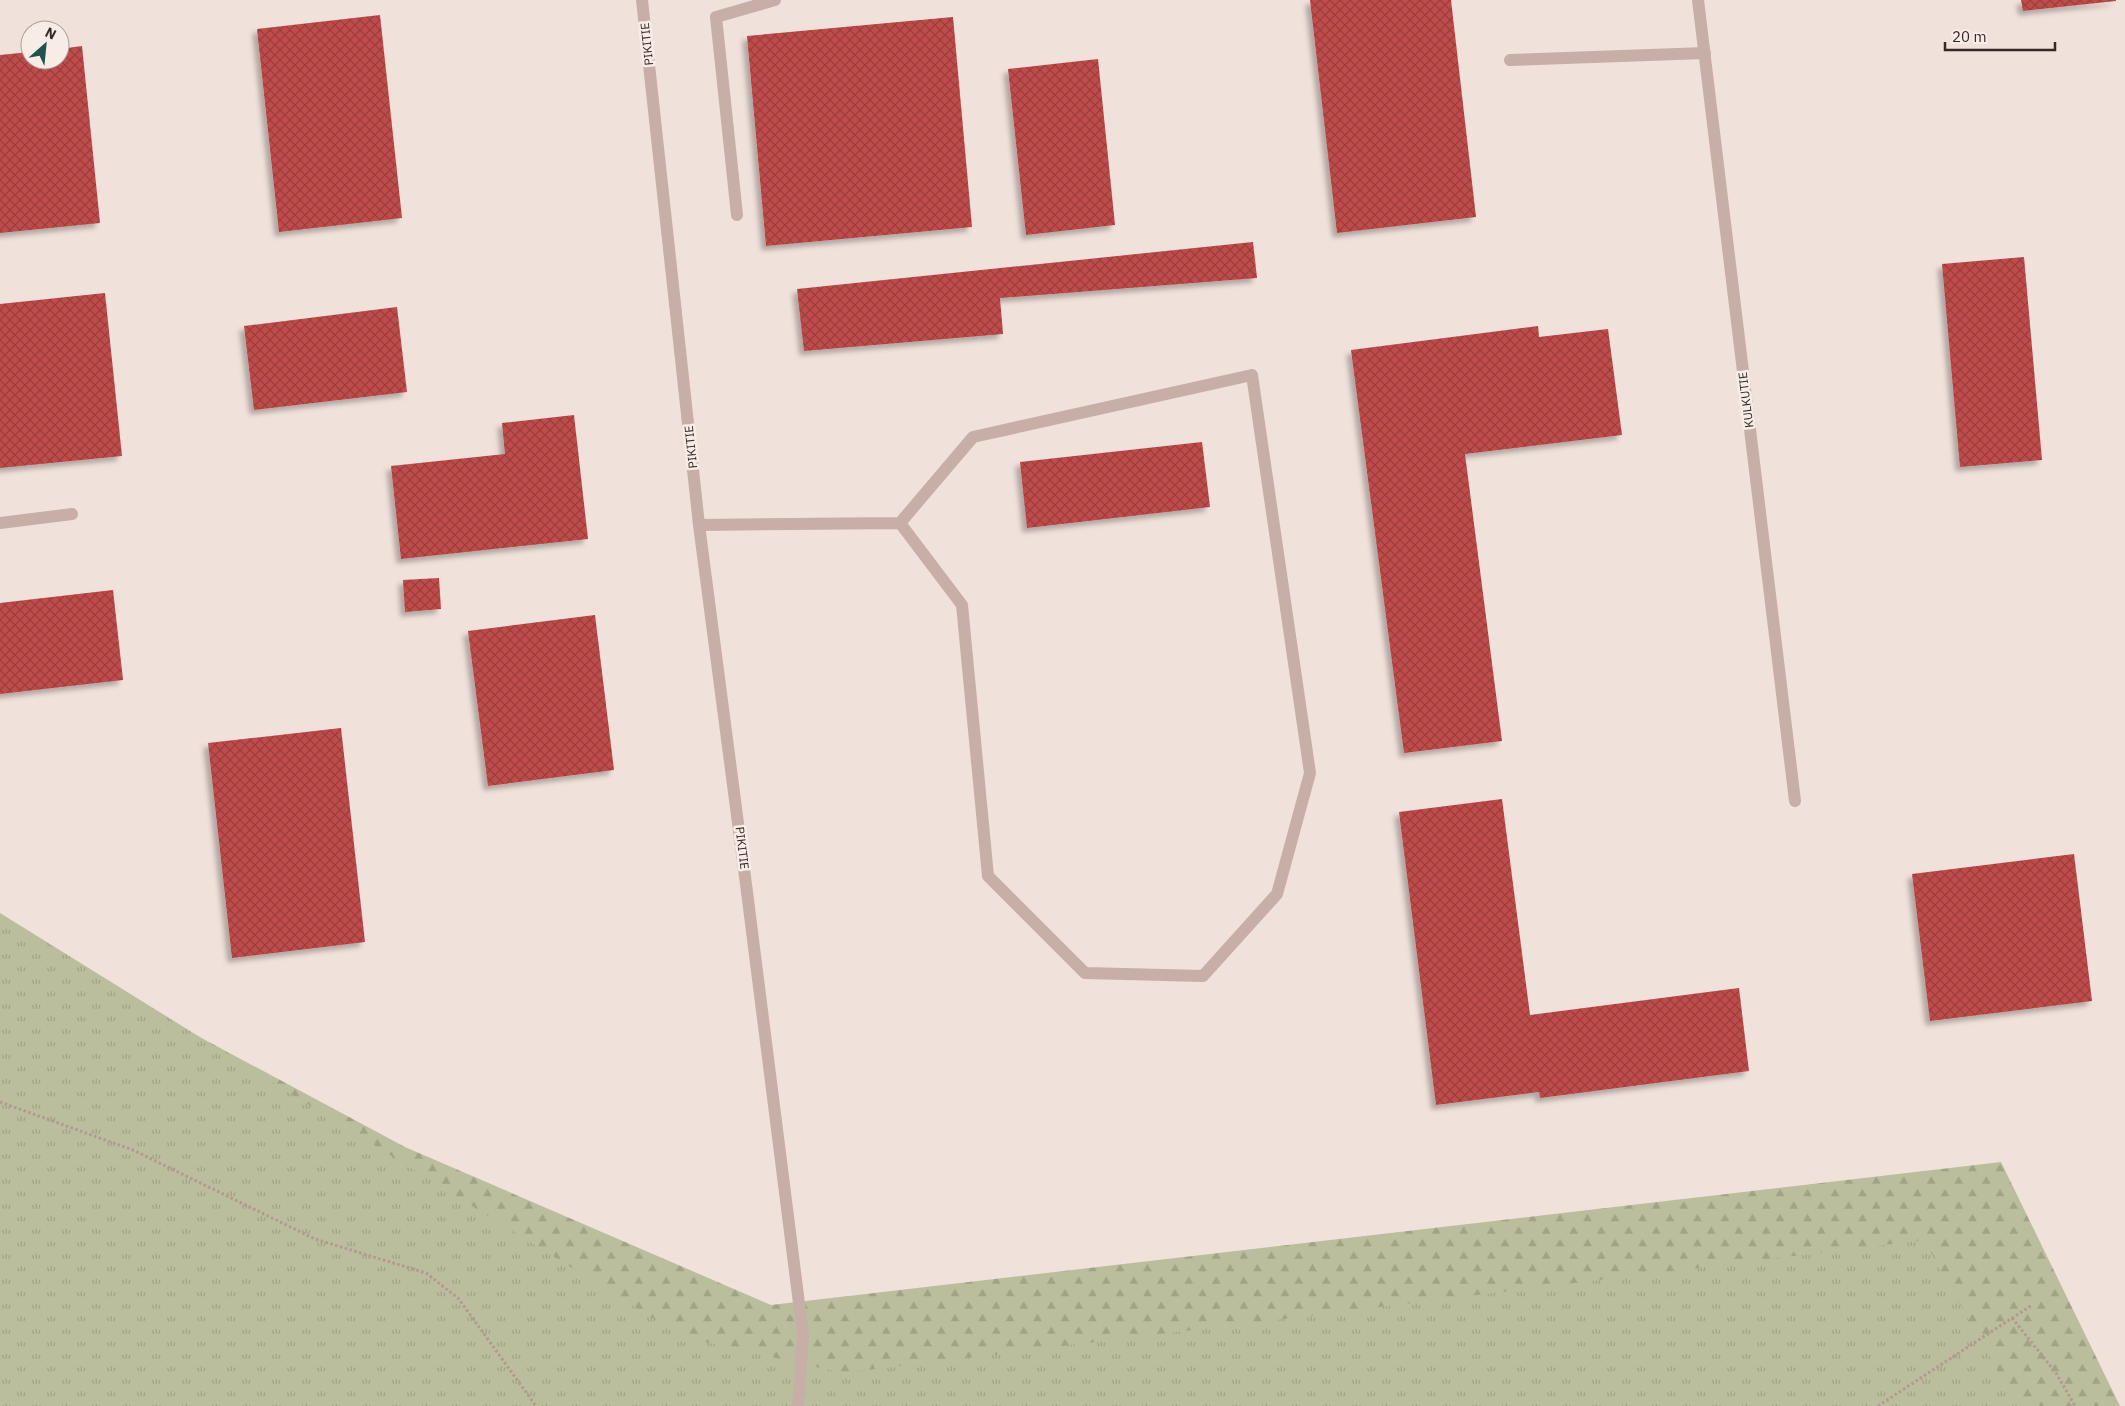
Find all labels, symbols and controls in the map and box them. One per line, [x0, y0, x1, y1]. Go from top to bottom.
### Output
north arrow [20, 20, 70, 70]
scale bar [1945, 20, 2055, 52]
street label: PIKITIE [637, 22, 656, 66]
text: N [42, 23, 60, 44]
text: 20 m [1952, 27, 1987, 46]
street label: KULKUTIE [1735, 371, 1756, 429]
street label: PIKITIE [681, 425, 700, 469]
street label: PIKITIE [732, 826, 753, 870]

